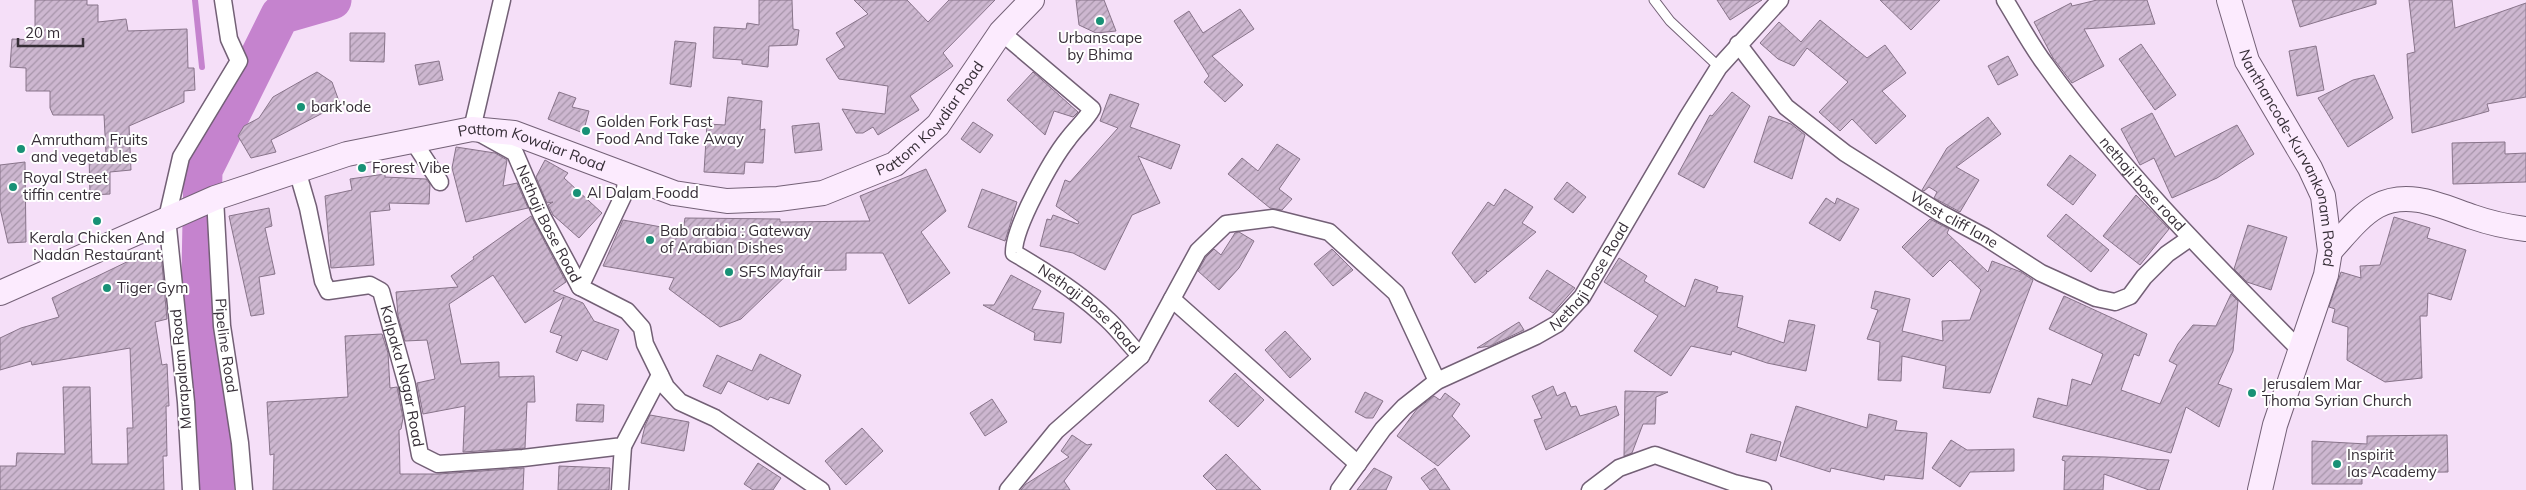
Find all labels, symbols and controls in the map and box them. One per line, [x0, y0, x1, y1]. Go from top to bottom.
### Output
scale bar [18, 15, 82, 47]
marker: Urbanscape by Bhima [1094, 15, 1106, 27]
text: 20 m [25, 23, 60, 42]
place label: Urbanscape by Bhima [1058, 28, 1142, 64]
street label: Nanthancode-Kurvankonam Road [2235, 47, 2340, 268]
street label: Pattom Kowdiar Road [873, 57, 988, 180]
place label: bark'ode [311, 97, 371, 116]
marker: bark'ode [295, 101, 307, 113]
place label: Golden Fork Fast Food And Take Away [596, 112, 744, 148]
street label: Pattom Kowdiar Road [456, 118, 608, 175]
marker: Golden Fork Fast Food And Take Away [580, 125, 592, 137]
place label: Amrutham Fruits and vegetables [31, 130, 148, 166]
street label: nethaji bose road [2096, 132, 2190, 235]
marker: Amrutham Fruits and vegetables [15, 143, 27, 155]
place label: Forest Vibe [372, 158, 450, 177]
marker: Forest Vibe [356, 162, 368, 174]
street label: Nethaji Bose Road [512, 162, 586, 286]
place label: Royal Street tiffin centre [23, 168, 107, 204]
marker: Royal Street tiffin centre [7, 181, 19, 193]
place label: Al Dalam Foodd [587, 183, 699, 202]
marker: Al Dalam Foodd [571, 187, 583, 199]
street label: West cliff lane [1907, 187, 2002, 252]
marker: Kerala Chicken And Nadan Restaurant [91, 215, 103, 227]
street label: Nethaji Bose Road [1546, 219, 1633, 335]
place label: Bab arabia : Gateway of Arabian Dishes [660, 221, 811, 257]
place label: Kerala Chicken And Nadan Restaurant [29, 228, 165, 264]
marker: Bab arabia : Gateway of Arabian Dishes [644, 234, 656, 246]
street label: Nethaji Bose Road [1035, 260, 1144, 358]
place label: SFS Mayfair [739, 262, 823, 281]
marker: SFS Mayfair [723, 266, 735, 278]
place label: Tiger Gym [117, 278, 188, 297]
marker: Tiger Gym [101, 282, 113, 294]
street label: Pipeline Road [211, 298, 242, 394]
street label: Kalpaka Nagar Road [376, 303, 428, 448]
street label: Marapalam Road [166, 308, 195, 430]
place label: Jerusalem Mar Thoma Syrian Church [2262, 374, 2412, 410]
marker: Jerusalem Mar Thoma Syrian Church [2246, 387, 2258, 399]
place label: Inspirit Ias Academy [2347, 445, 2437, 481]
marker: Inspirit Ias Academy [2331, 458, 2343, 470]

